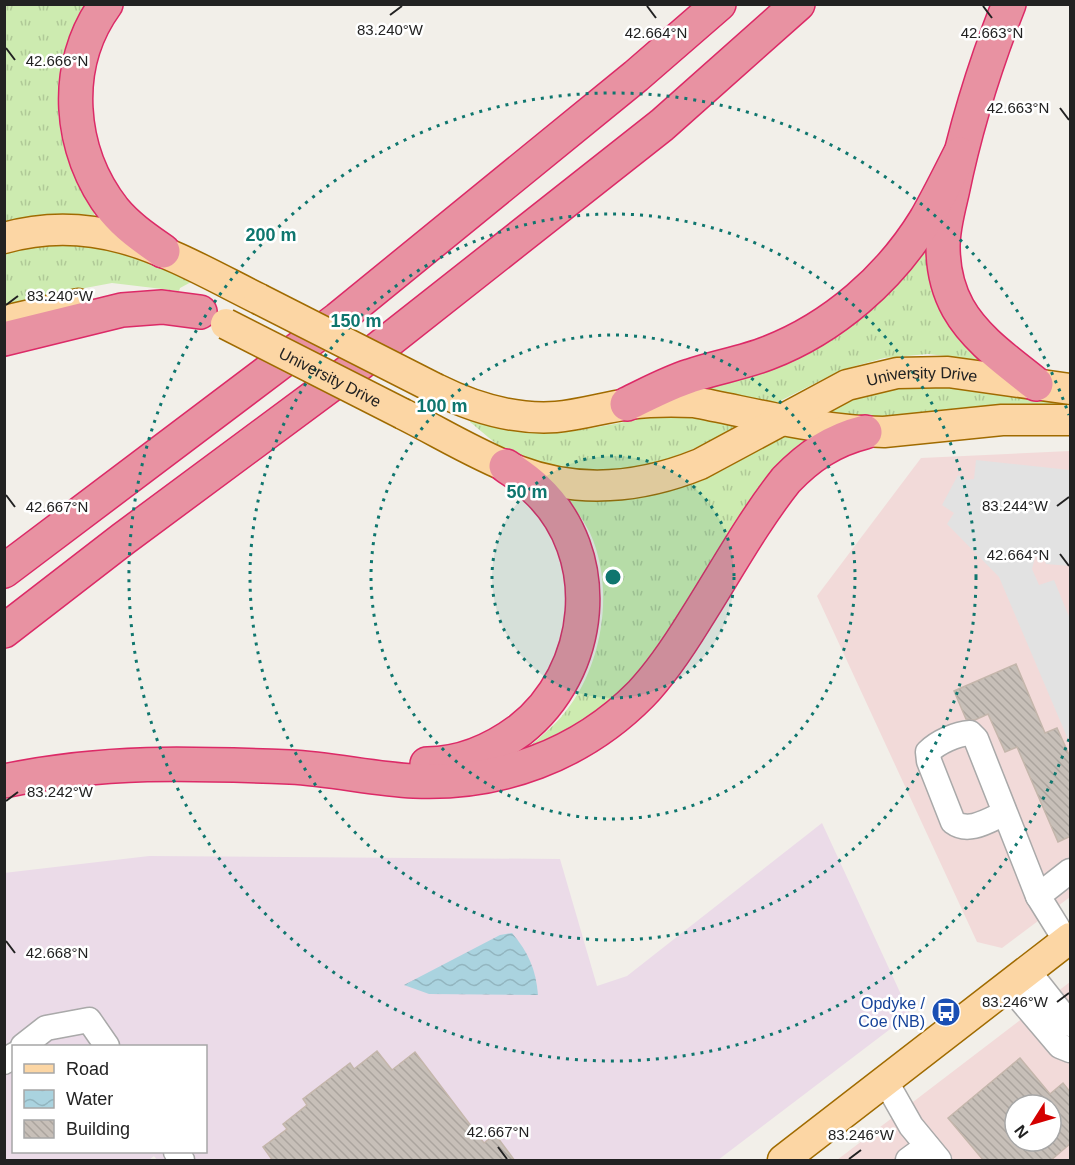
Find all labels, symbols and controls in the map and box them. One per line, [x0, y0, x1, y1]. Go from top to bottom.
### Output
text: 83.240°W [357, 21, 424, 38]
text: 42.664°N [625, 24, 687, 41]
text: 42.663°N [961, 24, 1023, 41]
text: 42.666°N [26, 52, 88, 69]
text: 42.663°N [987, 99, 1049, 116]
text: 200 m [245, 225, 297, 245]
text: 83.240°W [27, 287, 94, 304]
text: 150 m [330, 311, 382, 331]
street label: University Drive [276, 344, 384, 410]
street label: University Drive [865, 363, 979, 389]
text: 100 m [416, 396, 468, 416]
text: 50 m [506, 482, 548, 502]
text: 83.244°W [982, 497, 1049, 514]
text: 42.667°N [26, 498, 88, 515]
text: 42.664°N [987, 546, 1049, 563]
centre of rings [603, 567, 623, 587]
text: 83.242°W [27, 783, 94, 800]
text: 42.668°N [26, 944, 88, 961]
text: 83.246°W [982, 993, 1049, 1010]
place label: Opdyke / Coe (NB) [858, 995, 926, 1030]
bus stop icon: Opdyke / Coe (NB) [930, 996, 962, 1028]
legend [12, 1045, 207, 1153]
text: Road [66, 1059, 109, 1079]
text: Water [66, 1089, 113, 1109]
north arrow [1003, 1093, 1063, 1153]
text: Building [66, 1119, 130, 1139]
text: N [1011, 1122, 1032, 1141]
text: 42.667°N [467, 1123, 529, 1140]
text: 83.246°W [828, 1126, 895, 1143]

